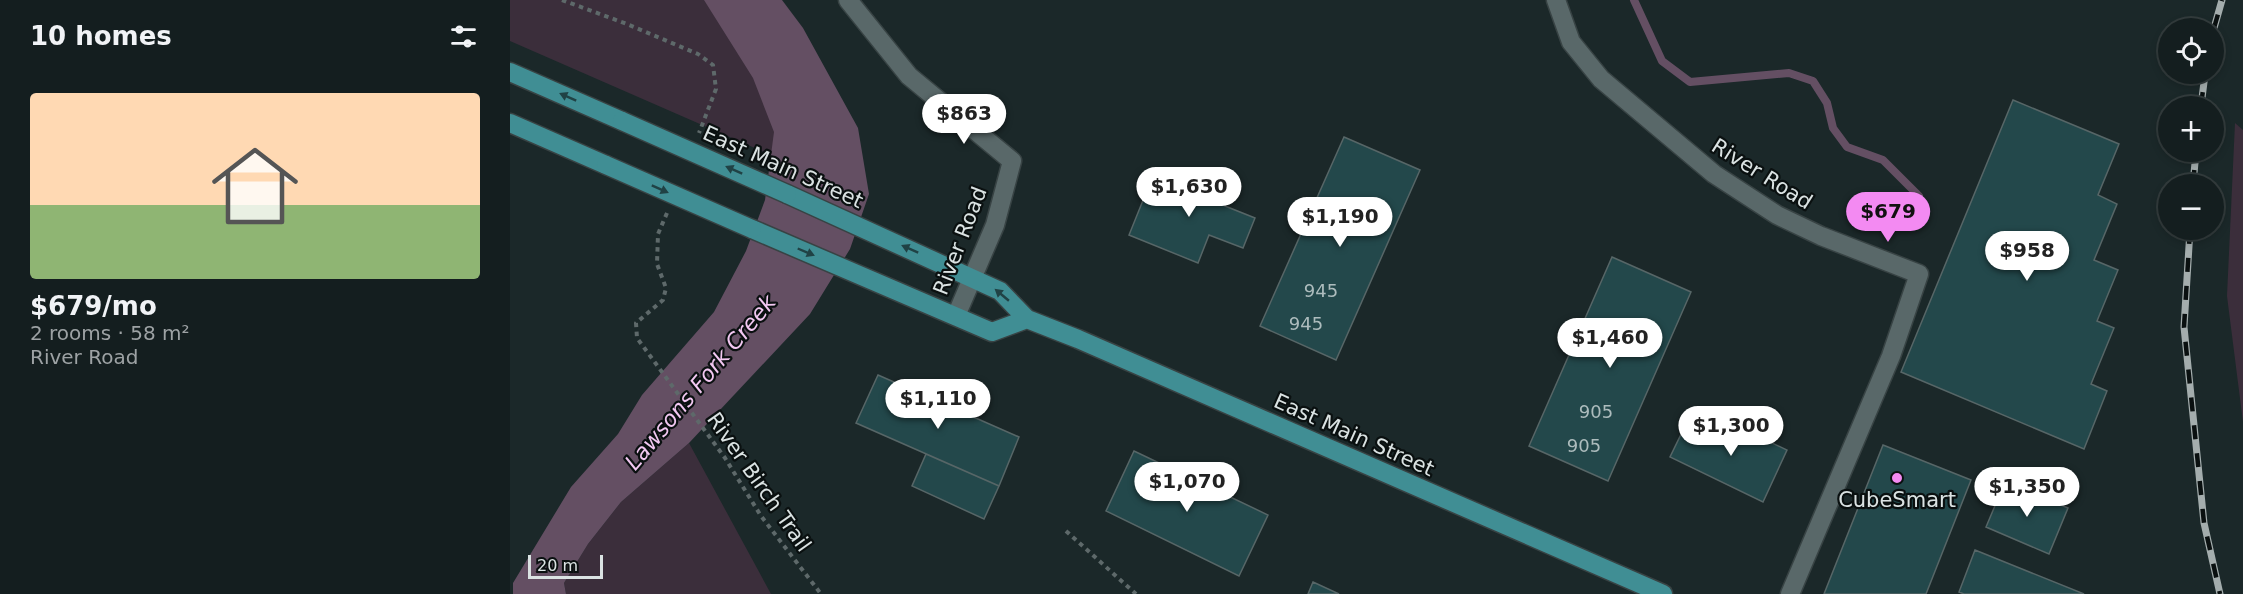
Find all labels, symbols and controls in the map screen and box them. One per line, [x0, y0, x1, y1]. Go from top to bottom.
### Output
map controls [2158, 18, 2224, 240]
button: locate [2158, 18, 2224, 84]
icon: filters [447, 20, 480, 53]
text: 10 homes [30, 21, 172, 51]
one-way arrow [560, 93, 577, 102]
pin: $863 [928, 94, 1000, 145]
button: + [2158, 96, 2224, 162]
text: $863 [936, 101, 992, 125]
street label: East Main Street [699, 121, 867, 213]
icon: home [201, 132, 309, 240]
street label: River Road [1707, 134, 1817, 214]
one-way arrow [725, 166, 742, 175]
pin: $1,630 [1140, 167, 1238, 218]
text: $1,630 [1150, 174, 1228, 198]
button: − [2158, 174, 2224, 240]
one-way arrow [651, 184, 669, 194]
street label: River Road [928, 184, 992, 298]
pin: $679 [1852, 192, 1924, 243]
pin: $1,190 [1291, 197, 1389, 248]
text: $679 [1860, 199, 1916, 223]
text: $1,190 [1301, 204, 1379, 228]
pin: $958 [1991, 231, 2063, 282]
text: $958 [1999, 238, 2055, 262]
one-way arrow [902, 244, 919, 253]
one-way arrow [797, 248, 815, 257]
house number: 945 [1304, 280, 1338, 301]
water label: Lawsons Fork Creek [620, 289, 782, 475]
one-way arrow [995, 289, 1010, 302]
text: $679/mo [30, 291, 157, 321]
house number: 945 [1289, 313, 1323, 334]
pin: $1,460 [1561, 318, 1659, 369]
text: 2 rooms · 58 m² [30, 321, 190, 345]
text: $1,460 [1571, 325, 1649, 349]
text: River Road [30, 345, 138, 369]
pin: $1,110 [889, 379, 987, 430]
text: $1,110 [899, 386, 977, 410]
street label: East Main Street [1270, 389, 1438, 481]
house number: 905 [1579, 401, 1613, 422]
pin: $1,300 [1682, 406, 1780, 457]
street label: River Birch Trail [702, 408, 816, 556]
text: $1,300 [1692, 413, 1770, 437]
house number: 905 [1567, 435, 1601, 456]
pin: $1,070 [1138, 462, 1236, 513]
pin: $1,350 [1978, 467, 2076, 518]
text: $1,070 [1148, 469, 1226, 493]
marker: CubeSmart [1890, 471, 1904, 485]
text: $1,350 [1988, 474, 2066, 498]
place label: CubeSmart [1838, 488, 1956, 512]
scale bar [528, 552, 603, 580]
text: 20 m [537, 556, 578, 575]

